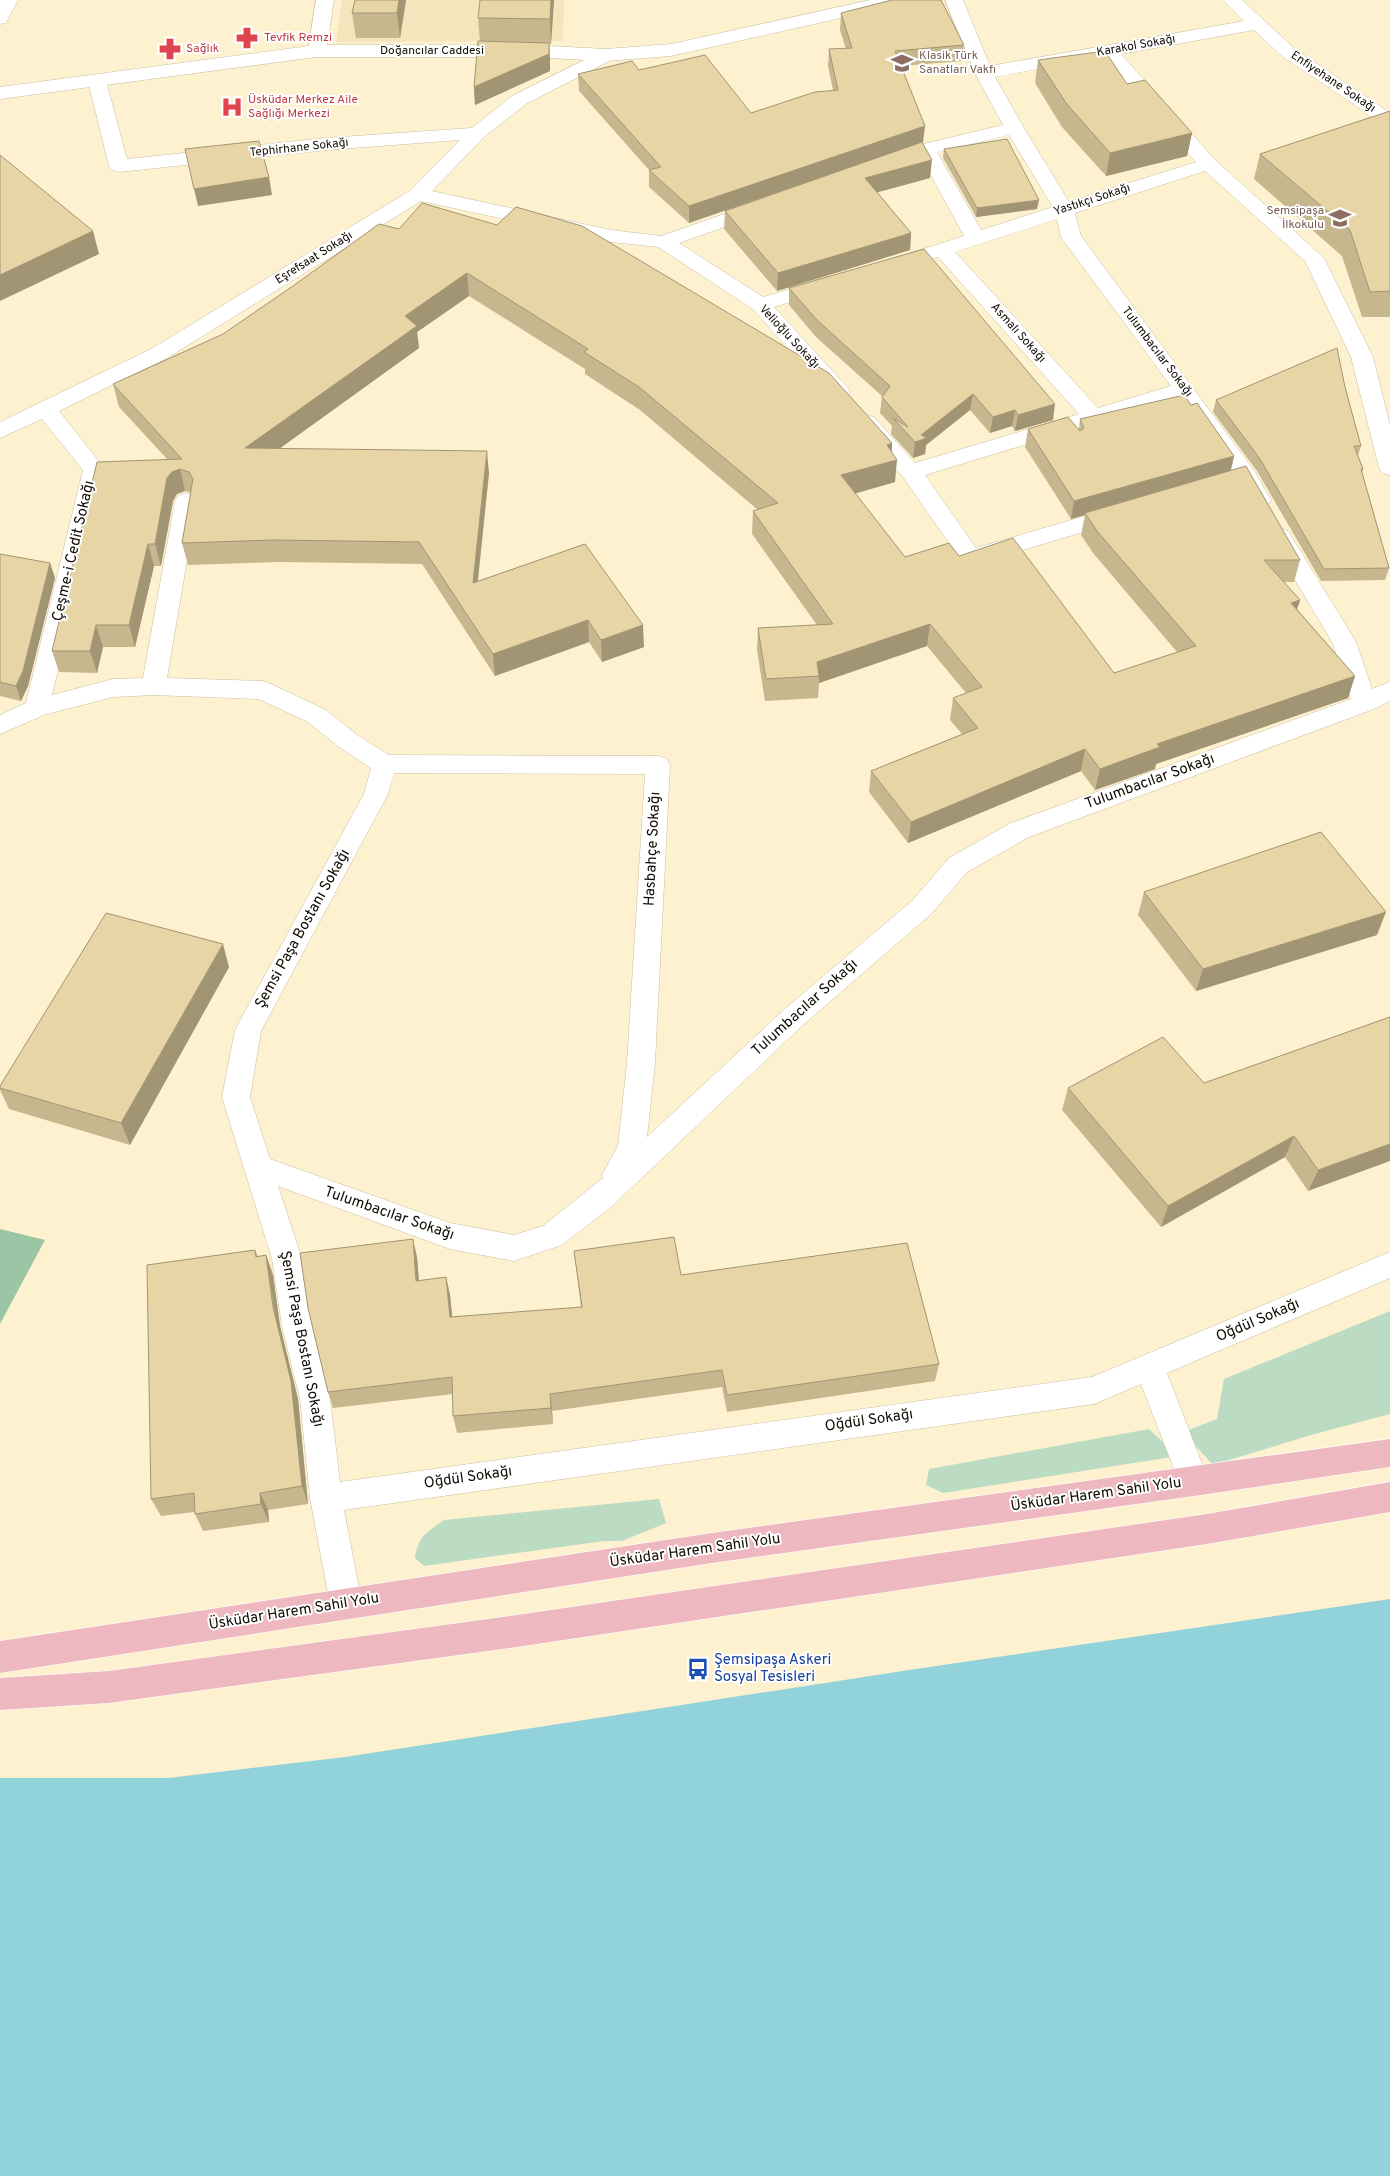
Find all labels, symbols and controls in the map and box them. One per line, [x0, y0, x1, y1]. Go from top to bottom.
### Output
pharmacy icon: Tevfik Remzi [234, 25, 260, 51]
place label: Tevfik Remzi [264, 30, 332, 46]
street label: Karakol Sokağı [1095, 31, 1177, 61]
pharmacy icon: Sağlık [157, 36, 183, 62]
place label: Sağlık [186, 41, 219, 57]
street label: Doğancılar Caddesi [380, 43, 484, 59]
place label: Klasik Türk Sanatları Vakfı [919, 48, 996, 78]
street label: Enfiyehane Sokağı [1287, 48, 1379, 116]
school or university icon: Klasik Türk Sanatları Vakfı [889, 50, 915, 76]
place label: Üsküdar Merkez Aile Sağlığı Merkezi [248, 92, 358, 122]
hospital icon: Üsküdar Merkez Aile Sağlığı Merkezi [219, 94, 245, 120]
street label: Tephirhane Sokağı [249, 135, 349, 161]
street label: Yastıkçı Sokağı [1052, 180, 1132, 220]
place label: Semsipaşa İlkokulu [1267, 203, 1324, 233]
school or university icon: Semsipaşa İlkokulu [1327, 205, 1353, 231]
street label: Eşrefsaat Sokağı [272, 228, 356, 288]
street label: Asmalı Sokağı [987, 300, 1049, 366]
street label: Velioğlu Sokağı [755, 302, 823, 372]
street label: Tulumbacılar Sokağı [1118, 304, 1196, 400]
street label: Çeşme-i Cedit Sokağı [49, 479, 99, 623]
street label: Tulumbacılar Sokağı [1083, 750, 1217, 814]
street label: Hasbahçe Sokağı [641, 791, 665, 907]
street label: Şemsi Paşa Bostanı Sokağı [251, 846, 355, 1012]
street label: Tulumbacılar Sokağı [748, 955, 862, 1061]
street label: Tulumbacılar Sokağı [321, 1183, 457, 1245]
street label: Şemsi Paşa Bostanı Sokağı [275, 1249, 327, 1429]
street label: Oğdül Sokağı [1213, 1295, 1303, 1347]
street label: Oğdül Sokağı [824, 1405, 914, 1437]
street label: Oğdül Sokağı [423, 1462, 513, 1494]
street label: Üsküdar Harem Sahil Yolu [1009, 1473, 1183, 1516]
street label: Üsküdar Harem Sahil Yolu [608, 1529, 782, 1572]
street label: Üsküdar Harem Sahil Yolu [207, 1588, 381, 1635]
place label: Şemsipaşa Askeri Sosyal Tesisleri [714, 1651, 831, 1687]
bus stop icon: Şemsipaşa Askeri Sosyal Tesisleri [685, 1656, 711, 1682]

